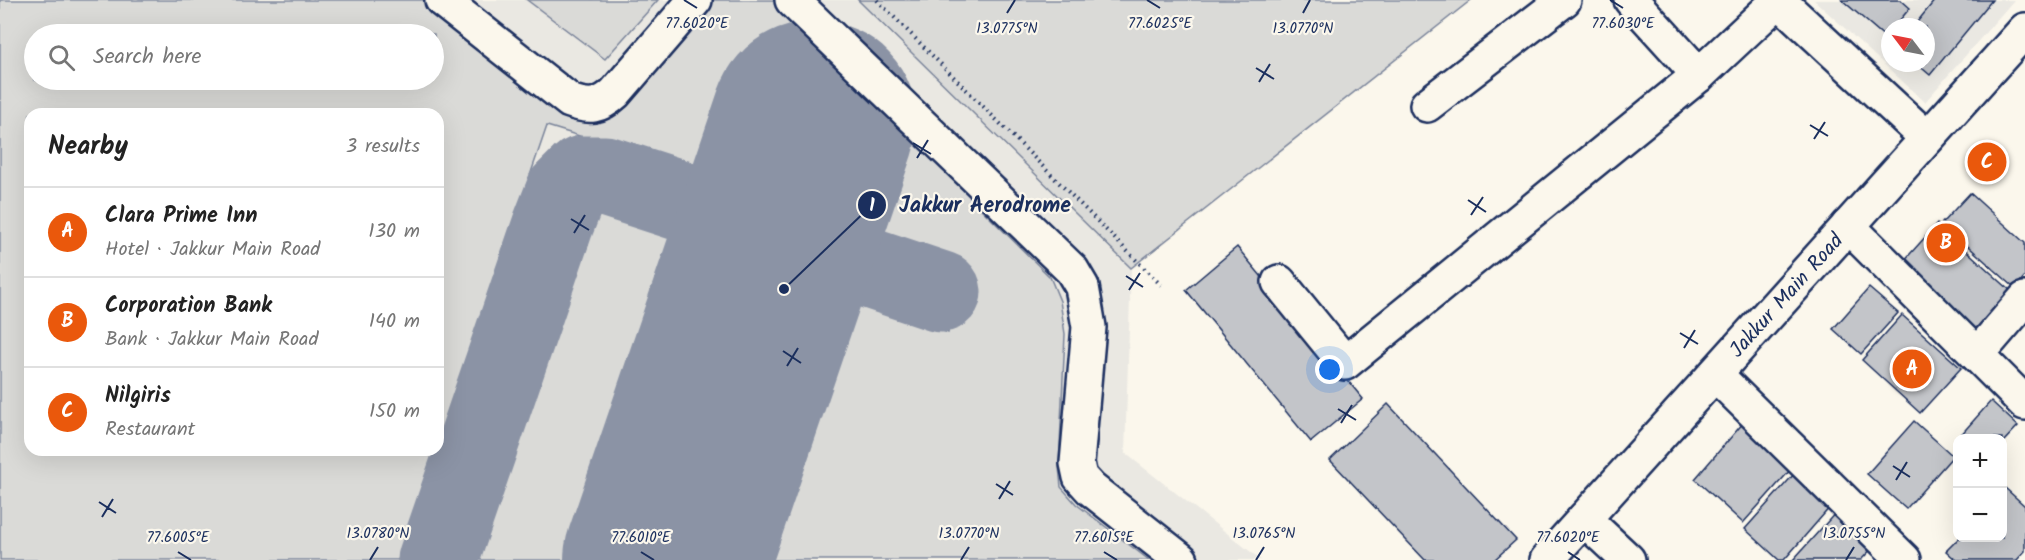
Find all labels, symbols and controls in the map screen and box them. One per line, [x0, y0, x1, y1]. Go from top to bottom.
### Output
text: 77.6020°E [665, 12, 730, 36]
text: 77.6025°E [1128, 12, 1193, 36]
text: 77.6030°E [1591, 12, 1656, 36]
text: 13.0775°N [976, 17, 1038, 41]
text: 13.0770°N [1273, 17, 1333, 41]
north arrow [1881, 18, 1935, 72]
search box [24, 24, 444, 90]
text: Search here [93, 40, 201, 75]
icon: search [45, 41, 78, 74]
text: Nearby [48, 126, 128, 168]
text: 3 results [346, 131, 420, 163]
pin: C [1968, 140, 2006, 184]
callout: Jakkur Aerodrome [857, 185, 1083, 225]
text: Jakkur Aerodrome [899, 189, 1071, 224]
text: 1 [869, 192, 875, 221]
text: Clara Prime Inn [105, 199, 257, 234]
text: A [61, 216, 74, 248]
text: 130 m [368, 216, 420, 248]
pin: B [1926, 220, 1966, 266]
street label: Jakkur Main Road [1722, 226, 1853, 366]
text: Hotel · Jakkur Main Road [105, 234, 320, 266]
text: Corporation Bank [105, 289, 272, 324]
text: B [61, 306, 74, 338]
text: 140 m [369, 306, 420, 338]
text: Bank · Jakkur Main Road [105, 324, 318, 356]
pin: A [1892, 346, 1932, 392]
your location [1315, 355, 1344, 384]
text: Nilgiris [105, 379, 171, 414]
text: C [61, 396, 74, 428]
text: 150 m [369, 396, 420, 428]
text: Restaurant [105, 414, 195, 446]
map controls [1953, 434, 2007, 542]
button: + [1953, 434, 2007, 488]
button: − [1953, 488, 2007, 542]
text: 13.0780°N [346, 522, 410, 546]
text: 13.0770°N [939, 522, 999, 546]
text: 13.0765°N [1233, 522, 1295, 546]
text: 13.0755°N [1823, 522, 1885, 546]
text: 77.6005°E [147, 526, 211, 550]
text: 77.6010°E [611, 526, 672, 550]
text: 77.6015°E [1074, 526, 1135, 550]
text: 77.6020°E [1536, 526, 1601, 550]

